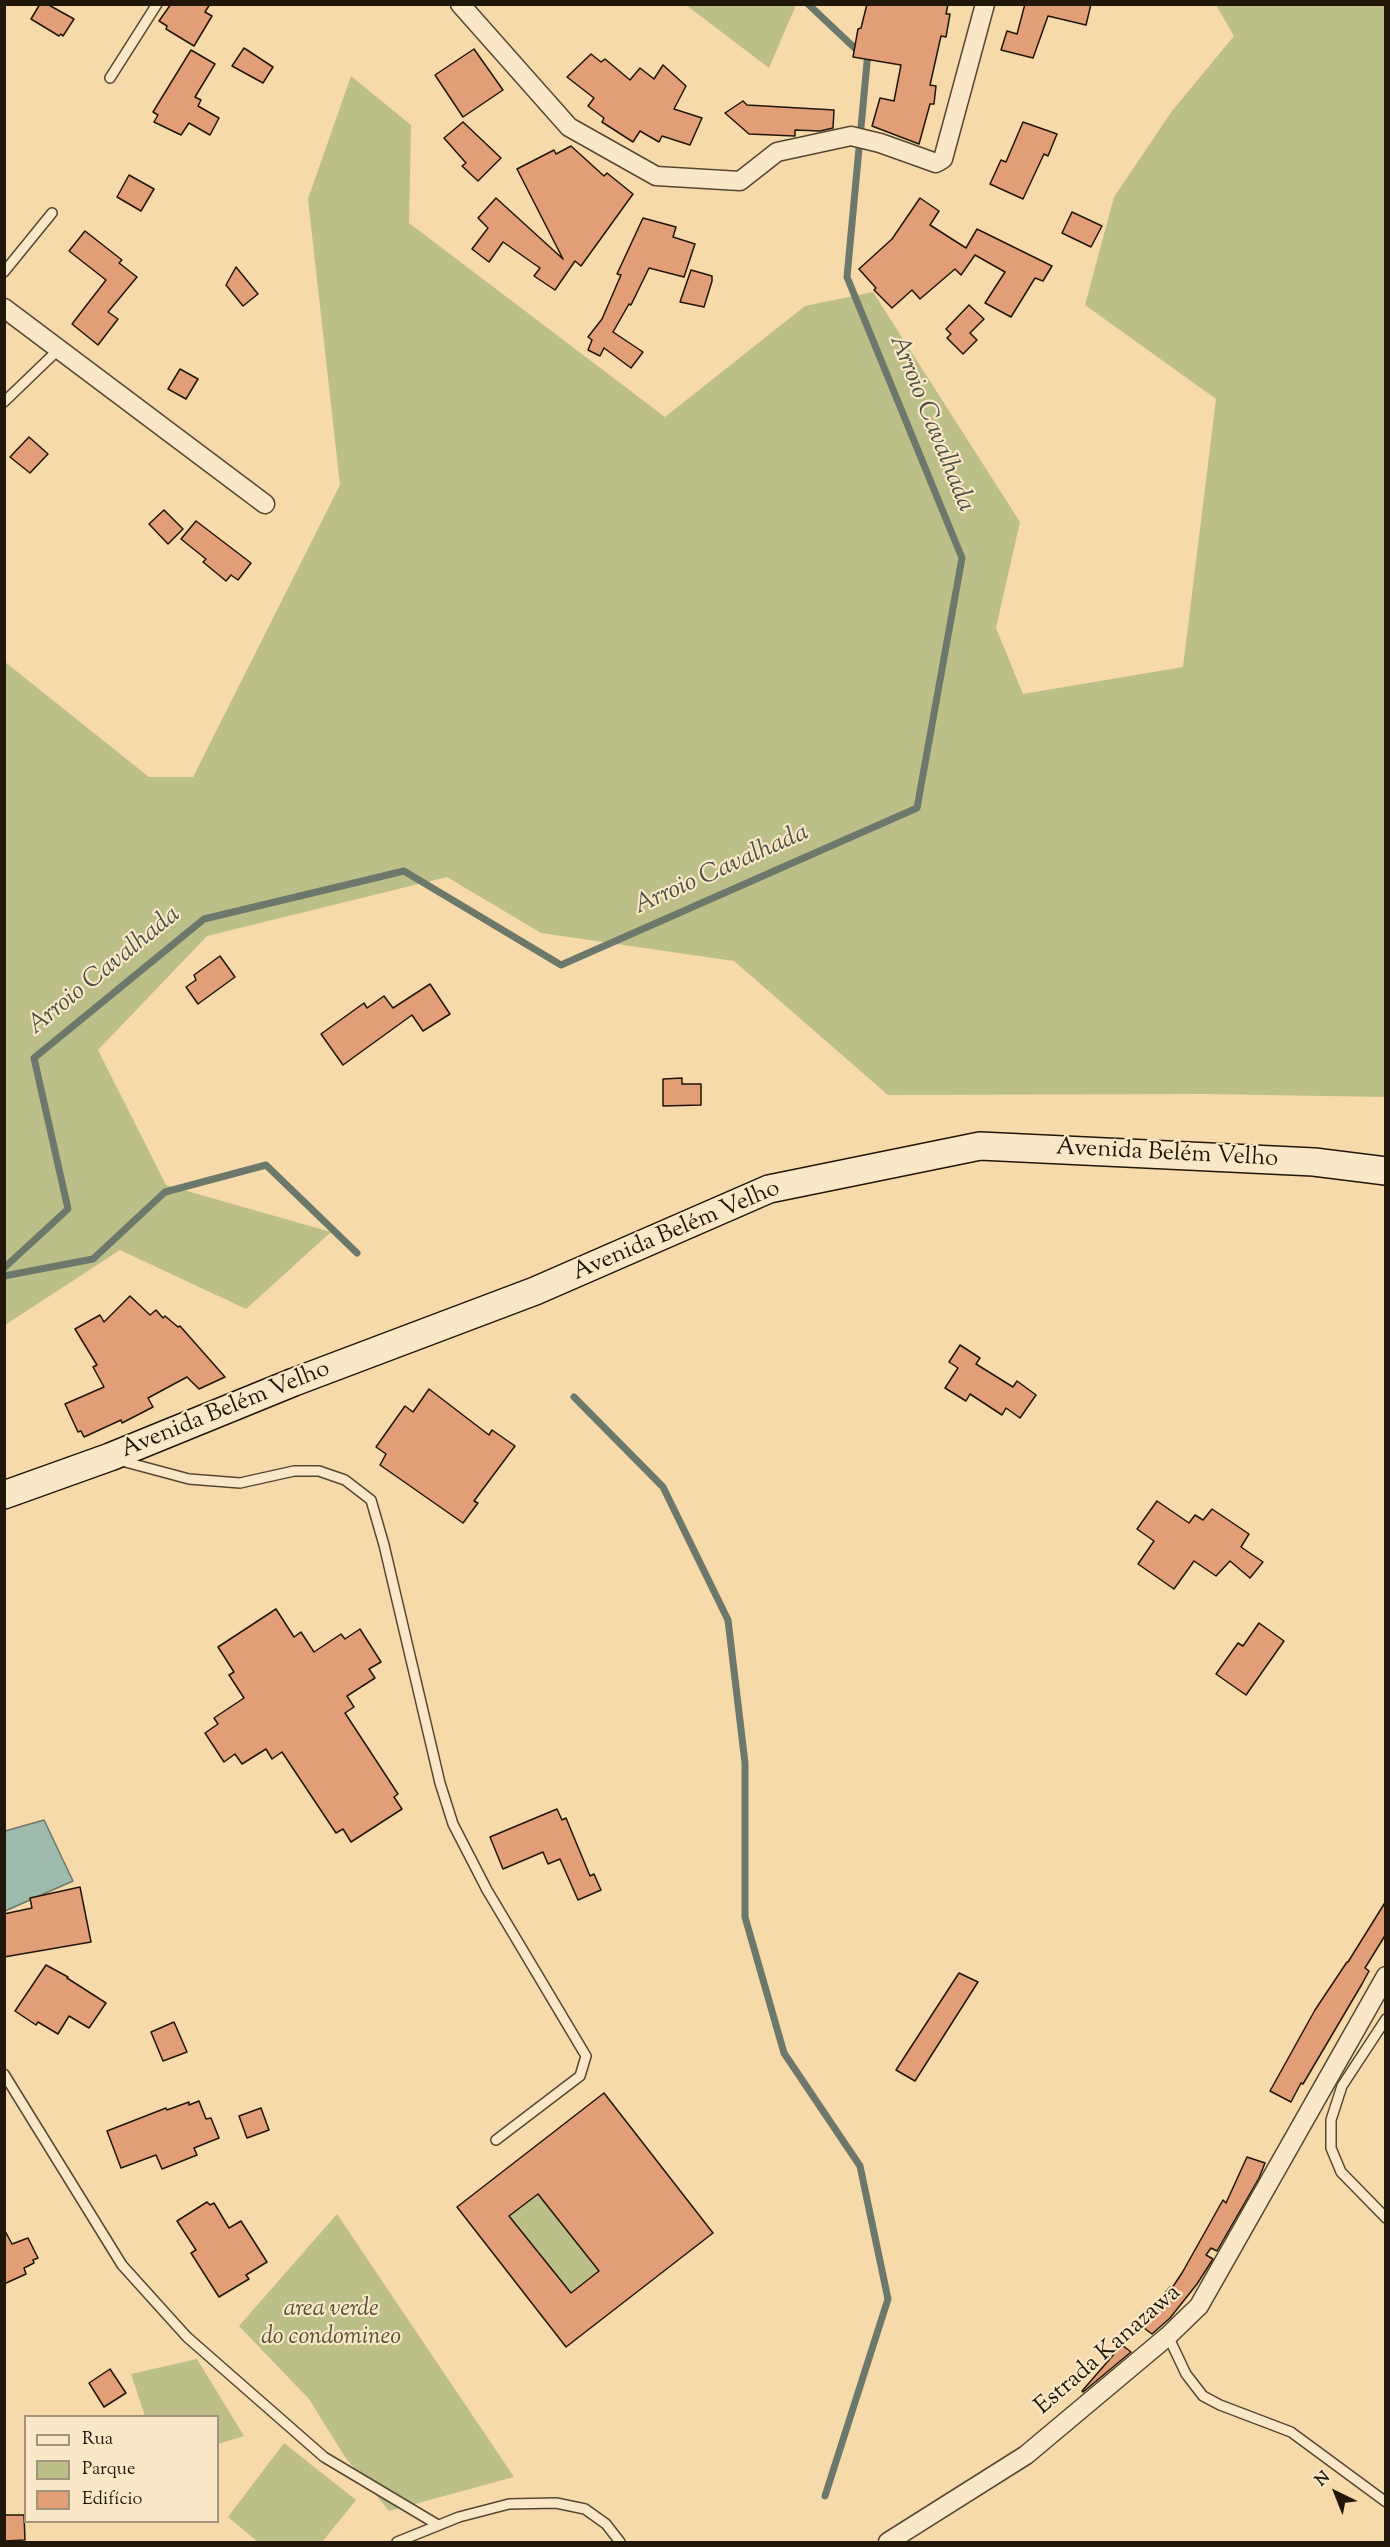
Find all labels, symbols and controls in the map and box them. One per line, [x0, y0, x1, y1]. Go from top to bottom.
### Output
water label: Arroio Cavalhada [880, 331, 980, 517]
water label: Arroio Cavalhada [630, 818, 814, 924]
water label: Arroio Cavalhada [22, 901, 188, 1043]
street label: Avenida Belém Velho [1055, 1135, 1279, 1175]
street label: Avenida Belém Velho [569, 1175, 785, 1289]
street label: Avenida Belém Velho [118, 1356, 334, 1466]
street label: Estrada Kanazawa [1030, 2280, 1188, 2422]
park label: area verde do condomineo [261, 2297, 401, 2353]
legend [24, 2415, 219, 2523]
text: Rua [82, 2427, 113, 2453]
text: Parque [82, 2457, 135, 2483]
north arrow [1306, 2463, 1366, 2523]
text: N [1311, 2467, 1336, 2492]
text: Edifício [82, 2487, 142, 2513]

